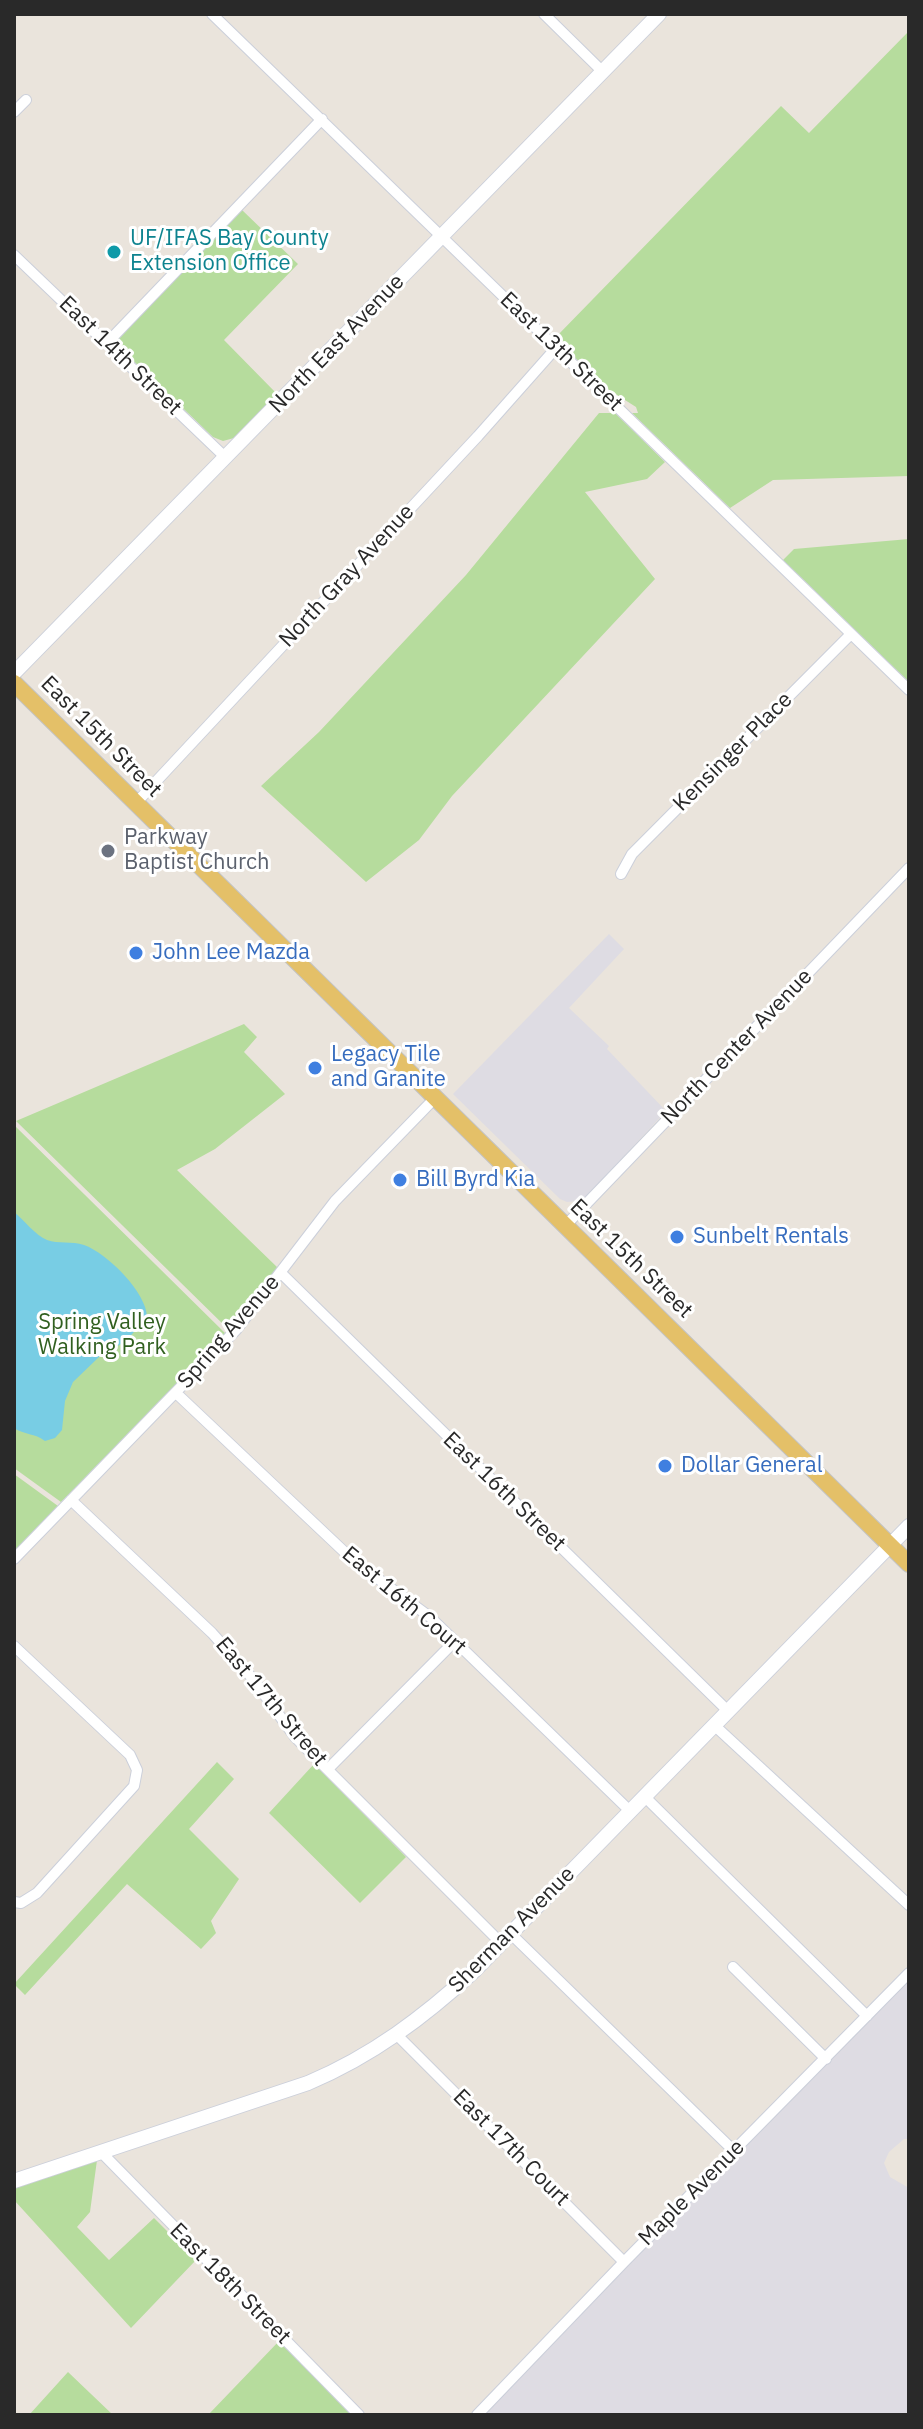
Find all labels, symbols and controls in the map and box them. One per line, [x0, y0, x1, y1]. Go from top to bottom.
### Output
place label: UF/IFAS Bay County Extension Office [130, 226, 329, 278]
marker: UF/IFAS Bay County Extension Office [105, 243, 123, 261]
street label: North East Avenue [264, 269, 410, 419]
street label: East 13th Street [494, 287, 628, 417]
street label: East 14th Street [53, 291, 187, 421]
street label: North Gray Avenue [274, 499, 420, 653]
street label: East 15th Street [35, 671, 167, 803]
street label: Kensinger Place [668, 687, 798, 817]
place label: Parkway Baptist Church [124, 825, 270, 876]
marker: Parkway Baptist Church [99, 842, 117, 860]
place label: John Lee Mazda [152, 940, 310, 966]
marker: John Lee Mazda [127, 944, 145, 962]
street label: North Center Avenue [656, 964, 818, 1130]
place label: Legacy Tile and Granite [331, 1042, 446, 1094]
marker: Legacy Tile and Granite [306, 1059, 324, 1077]
place label: Bill Byrd Kia [416, 1167, 535, 1193]
marker: Bill Byrd Kia [391, 1171, 409, 1189]
street label: East 15th Street [564, 1194, 698, 1324]
place label: Sunbelt Rentals [693, 1224, 849, 1250]
marker: Sunbelt Rentals [668, 1228, 686, 1246]
street label: Spring Avenue [172, 1270, 286, 1394]
park label: Spring Valley Walking Park [38, 1310, 166, 1362]
street label: East 16th Street [437, 1427, 571, 1557]
place label: Dollar General [681, 1453, 823, 1479]
marker: Dollar General [656, 1457, 674, 1475]
street label: East 16th Court [336, 1541, 472, 1661]
street label: East 17th Street [209, 1632, 333, 1772]
street label: Sherman Avenue [443, 1861, 581, 1999]
street label: East 17th Court [447, 2084, 575, 2212]
street label: Maple Avenue [633, 2134, 751, 2252]
street label: East 18th Street [164, 2218, 296, 2350]

